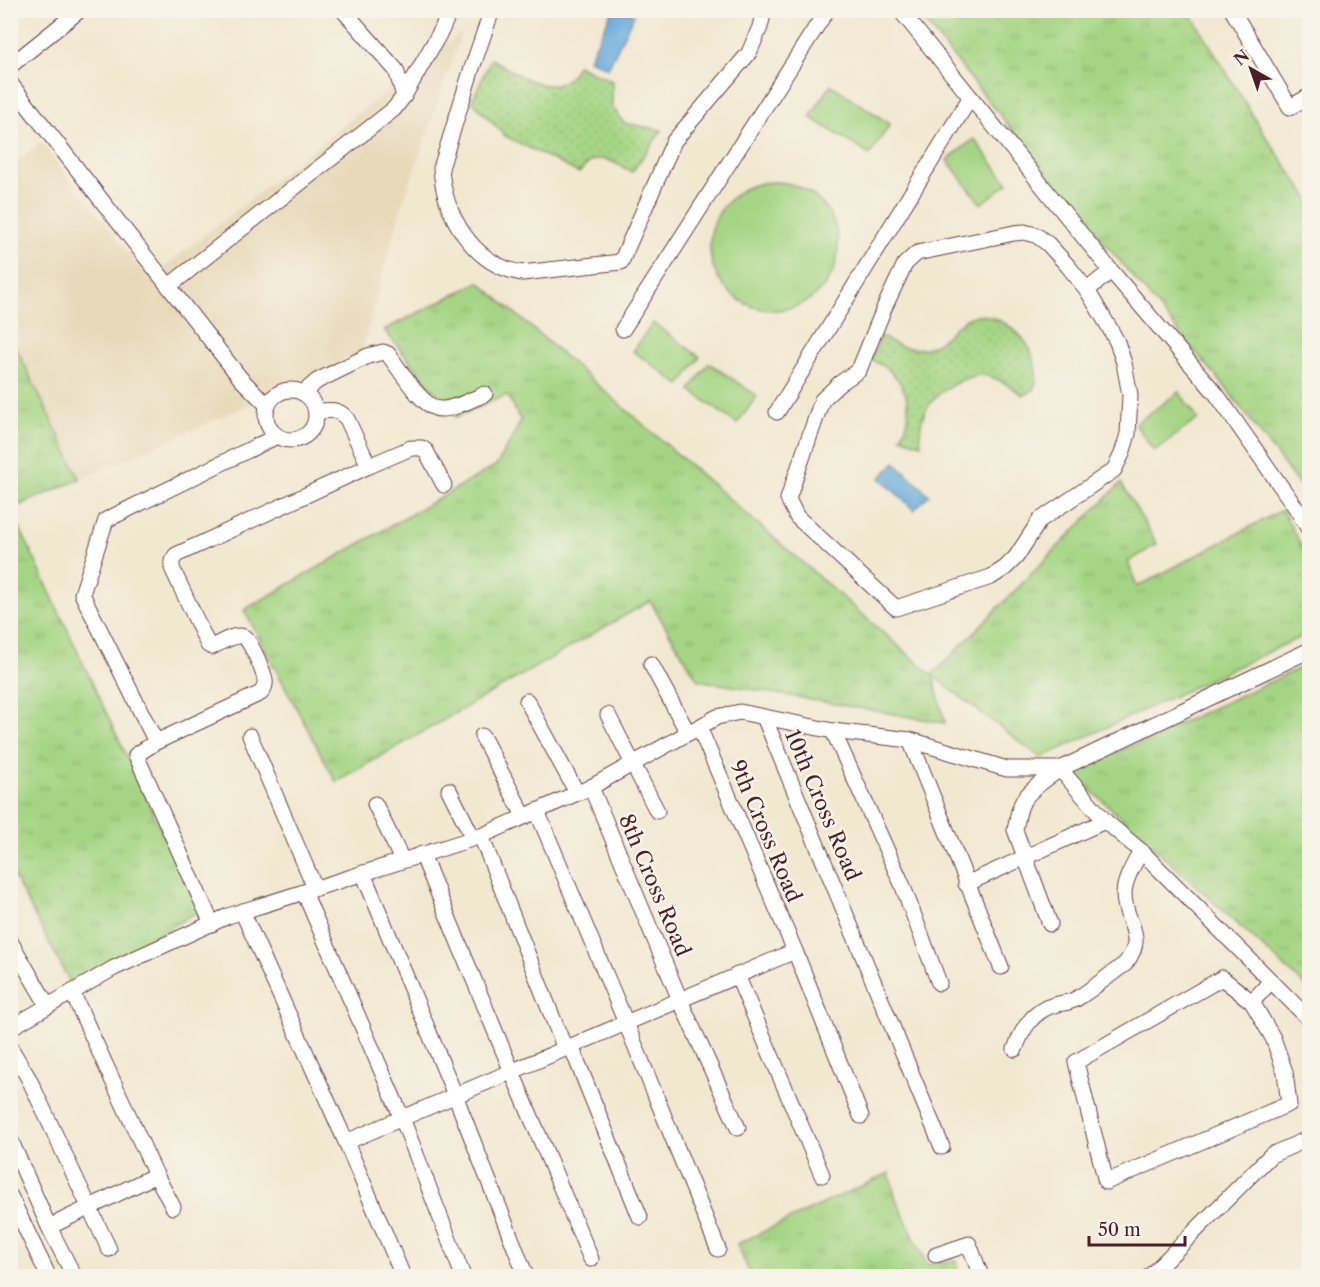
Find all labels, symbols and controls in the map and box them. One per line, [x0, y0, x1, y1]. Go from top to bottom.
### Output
north arrow [1221, 39, 1281, 99]
text: N [1230, 45, 1253, 70]
street label: 10th Cross Road [780, 726, 866, 885]
street label: 9th Cross Road [725, 756, 807, 906]
street label: 8th Cross Road [614, 810, 696, 960]
scale bar [1089, 1209, 1185, 1247]
text: 50 m [1098, 1219, 1141, 1241]

